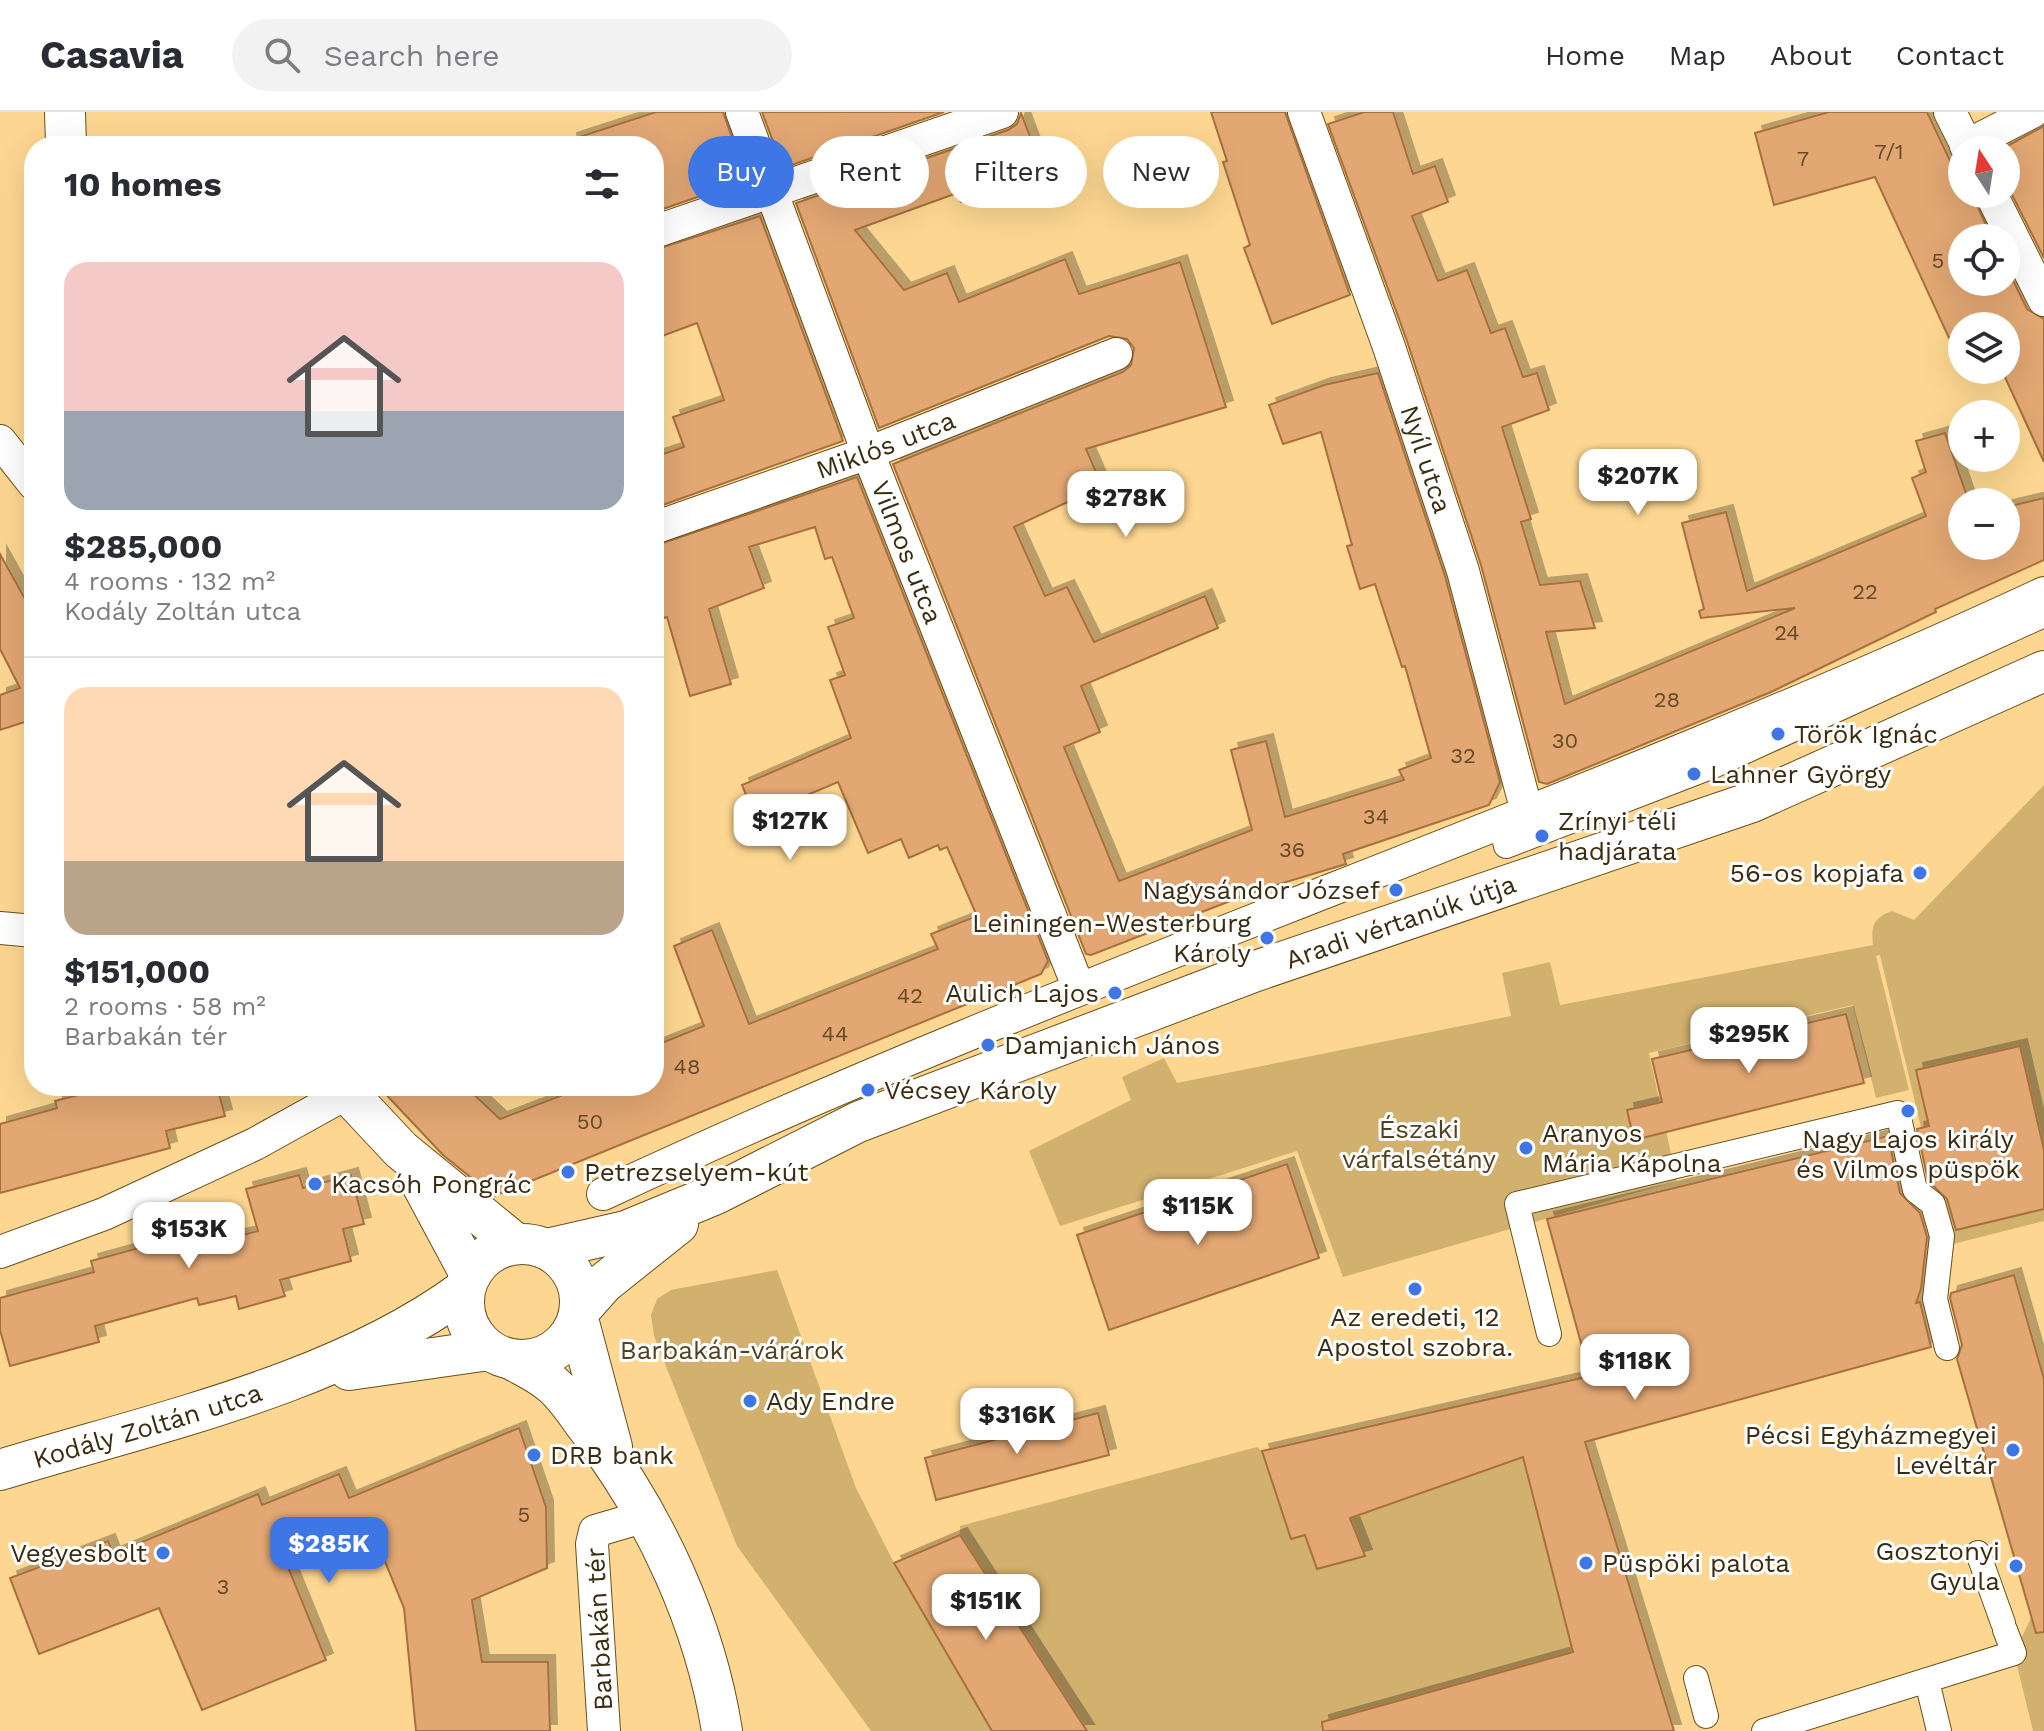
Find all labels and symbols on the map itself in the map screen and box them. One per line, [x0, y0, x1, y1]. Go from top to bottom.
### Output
north arrow [1948, 136, 2020, 208]
house number: 7/1 [1874, 139, 1904, 164]
house number: 7 [1797, 146, 1809, 171]
house number: 5 [1932, 248, 1944, 273]
street label: Nyíl utca [1394, 401, 1458, 517]
street label: Miklós utca [812, 405, 960, 485]
pin: $207K [1582, 449, 1694, 517]
pin: $278K [1070, 471, 1182, 539]
street label: Vilmos utca [865, 476, 949, 628]
house number: 22 [1852, 579, 1878, 604]
house number: 24 [1774, 620, 1800, 645]
house number: 28 [1654, 687, 1680, 712]
place label: Török Ignác [1794, 719, 1938, 749]
marker: Török Ignác [1769, 725, 1787, 743]
house number: 30 [1552, 728, 1578, 753]
house number: 32 [1450, 743, 1476, 768]
place label: Lahner György [1710, 759, 1892, 789]
marker: Lahner György [1685, 765, 1703, 783]
pin: $127K [734, 794, 846, 862]
house number: 34 [1363, 804, 1389, 829]
place label: Zrínyi téli hadjárata [1558, 806, 1677, 866]
marker: Zrínyi téli hadjárata [1533, 827, 1551, 845]
house number: 36 [1279, 837, 1305, 862]
place label: 56-os kopjafa [1730, 858, 1904, 888]
marker: 56-os kopjafa [1911, 864, 1929, 882]
street label: Aradi vértanúk útja [1282, 869, 1520, 975]
place label: Nagysándor József [1142, 875, 1380, 905]
marker: Nagysándor József [1387, 881, 1405, 899]
place label: Leiningen-Westerburg Károly [972, 908, 1252, 968]
marker: Leiningen-Westerburg Károly [1258, 929, 1276, 947]
place label: Aulich Lajos [945, 978, 1099, 1008]
house number: 42 [897, 983, 923, 1008]
marker: Aulich Lajos [1106, 984, 1124, 1002]
pin: $295K [1693, 1007, 1805, 1075]
house number: 44 [822, 1021, 848, 1046]
place label: Damjanich János [1004, 1030, 1220, 1060]
marker: Damjanich János [979, 1036, 997, 1054]
house number: 48 [674, 1054, 701, 1079]
place label: Vécsey Károly [884, 1075, 1057, 1105]
marker: Vécsey Károly [859, 1081, 877, 1099]
marker: Nagy Lajos király és Vilmos püspök [1899, 1102, 1917, 1120]
house number: 50 [577, 1109, 603, 1134]
park label: Északi várfalsétány [1342, 1114, 1496, 1174]
place label: Aranyos Mária Kápolna [1542, 1118, 1722, 1178]
place label: Nagy Lajos király és Vilmos püspök [1796, 1124, 2020, 1184]
marker: Aranyos Mária Kápolna [1517, 1139, 1535, 1157]
place label: Petrezselyem-kút [584, 1157, 808, 1187]
marker: Petrezselyem-kút [559, 1163, 577, 1181]
place label: Kacsóh Pongrác [331, 1169, 532, 1199]
marker: Kacsóh Pongrác [306, 1175, 324, 1193]
pin: $115K [1142, 1179, 1254, 1247]
pin: $153K [133, 1202, 245, 1270]
marker: Az eredeti, 12 Apostol szobra. [1406, 1280, 1424, 1298]
place label: Az eredeti, 12 Apostol szobra. [1317, 1302, 1513, 1362]
pin: $118K [1579, 1334, 1691, 1402]
park label: Barbakán-várárok [620, 1335, 845, 1365]
street label: Kodály Zoltán utca [29, 1377, 266, 1474]
place label: Ady Endre [766, 1386, 895, 1416]
pin: $316K [961, 1388, 1073, 1456]
marker: Ady Endre [741, 1392, 759, 1410]
place label: Pécsi Egyházmegyei Levéltár [1745, 1420, 1997, 1480]
place label: DRB bank [550, 1440, 674, 1470]
marker: Pécsi Egyházmegyei Levéltár [2004, 1441, 2022, 1459]
marker: DRB bank [525, 1446, 543, 1464]
house number: 5 [518, 1502, 530, 1527]
pin: $285K [273, 1517, 385, 1585]
place label: Gosztonyi Gyula [1875, 1536, 2000, 1596]
place label: Vegyesbolt [10, 1538, 147, 1568]
marker: Vegyesbolt [154, 1544, 172, 1562]
street label: Barbakán tér [580, 1547, 618, 1711]
place label: Püspöki palota [1602, 1548, 1790, 1578]
marker: Püspöki palota [1577, 1554, 1595, 1572]
marker: Gosztonyi Gyula [2007, 1557, 2025, 1575]
house number: 3 [217, 1574, 229, 1599]
pin: $151K [930, 1574, 1042, 1642]

